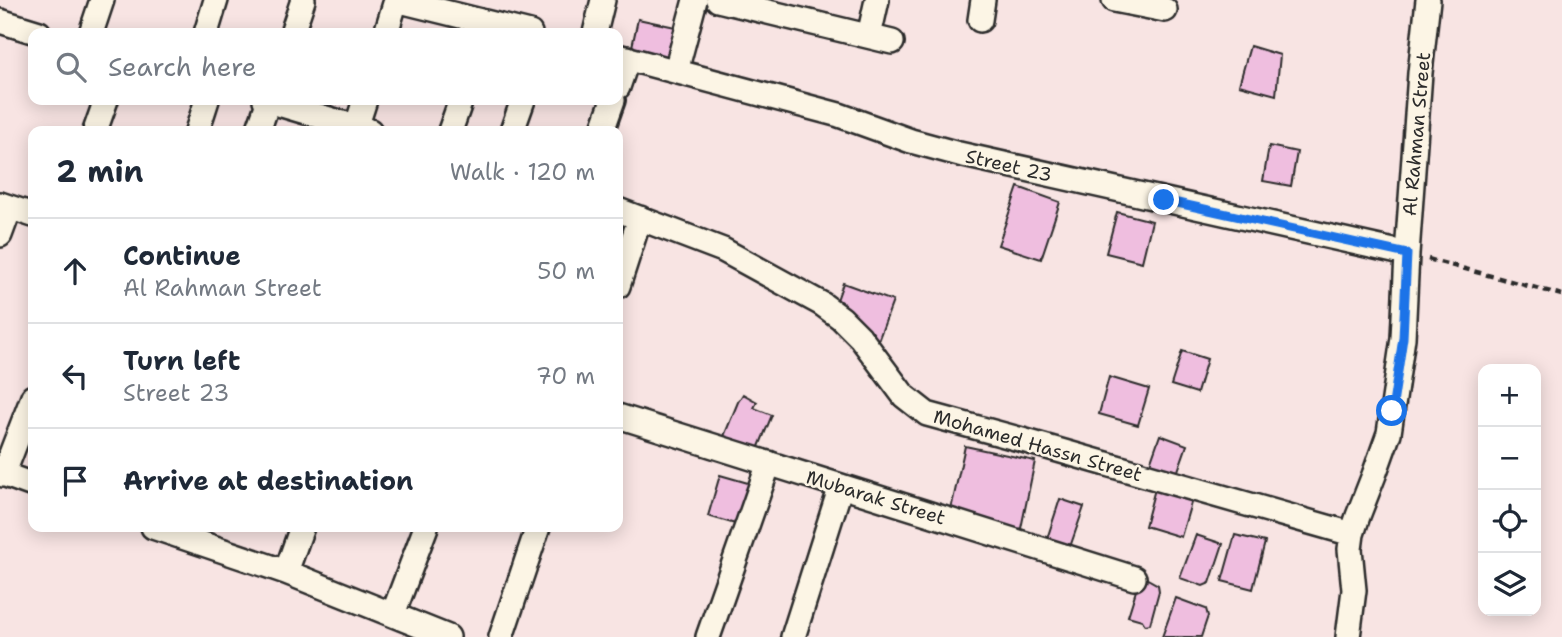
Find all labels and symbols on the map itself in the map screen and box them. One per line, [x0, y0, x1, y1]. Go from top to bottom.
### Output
street label: Al Rahman Street [1397, 51, 1436, 217]
street label: Street 23 [963, 143, 1055, 188]
route end [1148, 184, 1179, 215]
route start [1376, 395, 1407, 426]
street label: Mohamed Hassn Street [931, 404, 1145, 487]
street label: Mubarak Street [803, 464, 949, 531]

